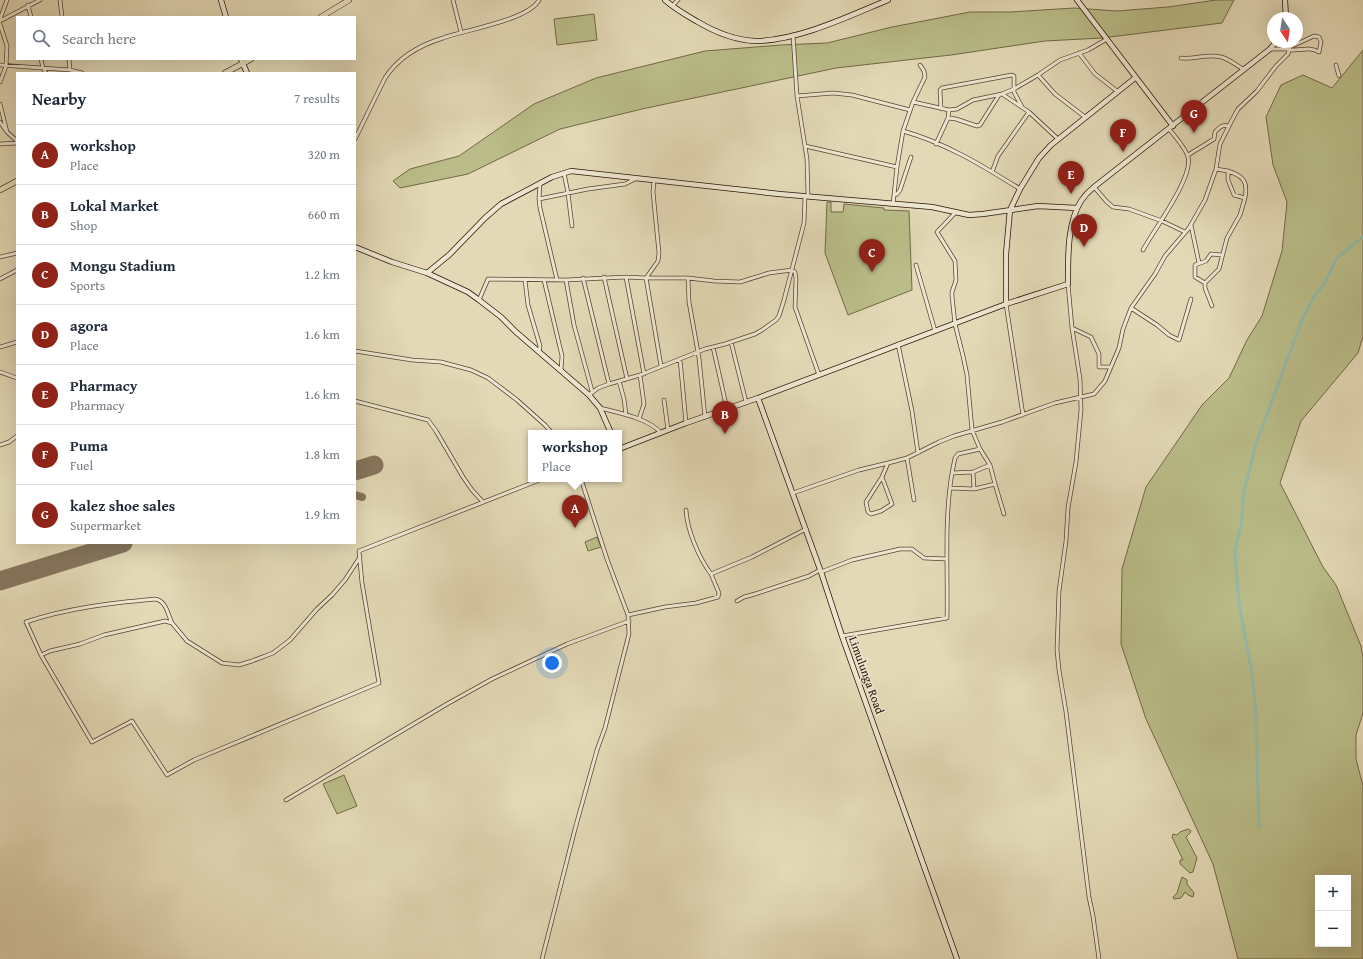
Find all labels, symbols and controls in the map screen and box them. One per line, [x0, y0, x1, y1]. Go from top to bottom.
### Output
north arrow [1267, 12, 1303, 48]
search box [16, 16, 356, 60]
icon: search [30, 27, 52, 49]
text: Search here [62, 28, 136, 49]
text: Nearby [32, 86, 86, 111]
text: 7 results [294, 89, 340, 108]
pin: G [1181, 100, 1207, 133]
pin: F [1110, 119, 1136, 152]
text: workshop [70, 135, 136, 156]
text: A [41, 145, 49, 164]
text: 320 m [308, 145, 340, 164]
text: Place [70, 156, 99, 175]
pin: E [1058, 161, 1084, 194]
text: Lokal Market [70, 195, 159, 216]
text: B [41, 205, 49, 224]
text: 660 m [308, 205, 340, 224]
pin: D [1071, 214, 1097, 247]
text: Shop [70, 216, 97, 235]
pin: C [859, 239, 885, 272]
text: Mongu Stadium [70, 255, 176, 276]
text: C [41, 265, 49, 284]
text: 1.2 km [304, 265, 340, 284]
text: Sports [70, 276, 105, 295]
text: agora [70, 315, 108, 336]
text: D [41, 325, 49, 344]
text: 1.6 km [304, 325, 340, 344]
text: Place [70, 336, 99, 355]
text: Pharmacy [70, 375, 137, 396]
text: E [42, 385, 48, 404]
text: 1.6 km [304, 385, 340, 404]
text: Pharmacy [70, 396, 125, 415]
pin: B [712, 401, 738, 434]
popup [528, 430, 622, 482]
text: Puma [70, 435, 108, 456]
text: workshop [542, 436, 608, 457]
text: F [42, 445, 48, 464]
text: 1.8 km [304, 445, 340, 464]
text: Fuel [70, 456, 93, 475]
text: Place [542, 457, 571, 476]
text: kalez shoe sales [70, 495, 175, 516]
pin: A [562, 495, 588, 528]
text: G [41, 505, 49, 524]
text: 1.9 km [304, 505, 340, 524]
text: Supermarket [70, 516, 141, 535]
street label: Limulunga Road [845, 634, 889, 717]
your location [542, 653, 562, 673]
map controls [1315, 875, 1351, 947]
button: + [1315, 875, 1351, 911]
button: − [1315, 911, 1351, 947]

